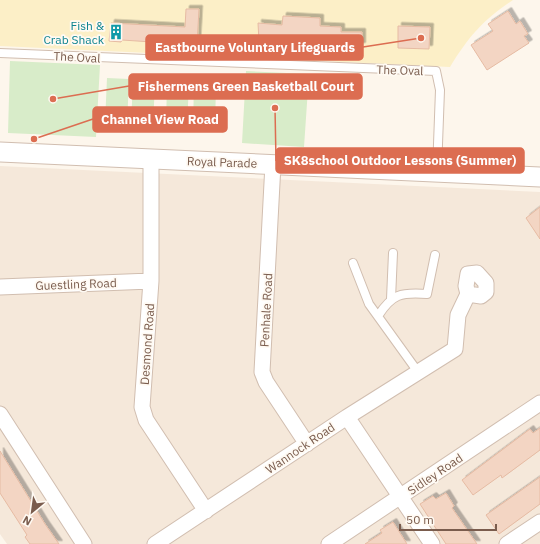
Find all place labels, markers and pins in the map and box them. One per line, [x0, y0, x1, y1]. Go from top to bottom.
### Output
place label: Fish & Crab Shack [43, 18, 105, 47]
building icon: Fish & Crab Shack [107, 23, 125, 41]
callout: Eastbourne Voluntary Lifeguards [146, 35, 363, 60]
callout: Fishermens Green Basketball Court [129, 74, 362, 99]
callout: Channel View Road [93, 107, 227, 132]
callout: SK8school Outdoor Lessons (Summer) [276, 148, 524, 173]

